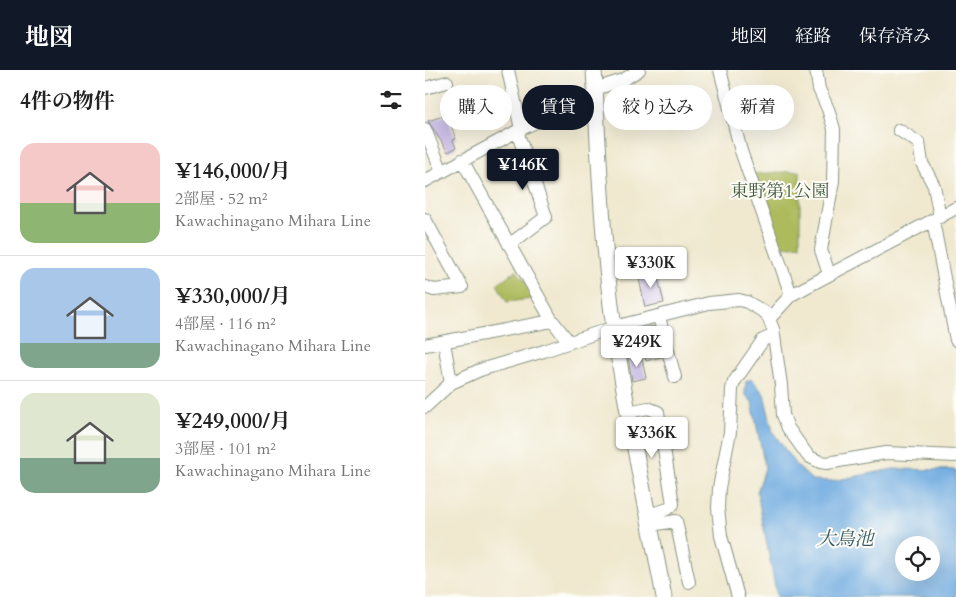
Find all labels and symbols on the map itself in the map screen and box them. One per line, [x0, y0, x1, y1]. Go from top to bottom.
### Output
pin: ¥146K [488, 148, 558, 191]
park label: 東野第1公園 [730, 179, 830, 204]
pin: ¥330K [616, 246, 686, 289]
pin: ¥249K [602, 326, 672, 368]
pin: ¥336K [617, 416, 687, 459]
water label: 大鳥池 [816, 526, 875, 552]

